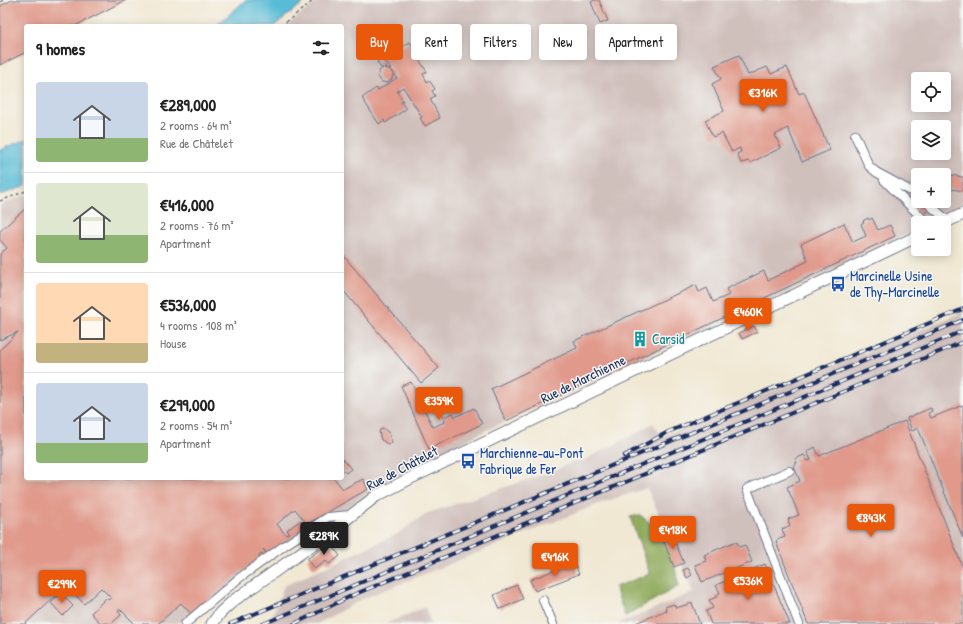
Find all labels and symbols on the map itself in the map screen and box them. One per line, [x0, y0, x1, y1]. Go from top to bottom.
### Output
pin: €316K [735, 79, 791, 113]
place label: Marcinelle Usine de Thy-Marcinelle [850, 266, 940, 302]
bus stop icon: Marcinelle Usine de Thy-Marcinelle [829, 275, 847, 293]
pin: €460K [720, 298, 776, 332]
place label: Carsid [652, 329, 685, 348]
building icon: Carsid [631, 330, 649, 348]
street label: Rue de Marchienne [537, 350, 629, 407]
pin: €359K [411, 387, 467, 421]
street label: Rue de Châtelet [363, 441, 441, 494]
place label: Marchienne-au-Pont Fabrique de Fer [479, 443, 584, 479]
bus stop icon: Marchienne-au-Pont Fabrique de Fer [459, 452, 477, 470]
pin: €843K [843, 504, 899, 538]
pin: €418K [645, 516, 701, 550]
pin: €289K [296, 522, 352, 556]
pin: €416K [527, 543, 583, 577]
pin: €536K [720, 567, 776, 601]
pin: €299K [34, 570, 90, 604]

